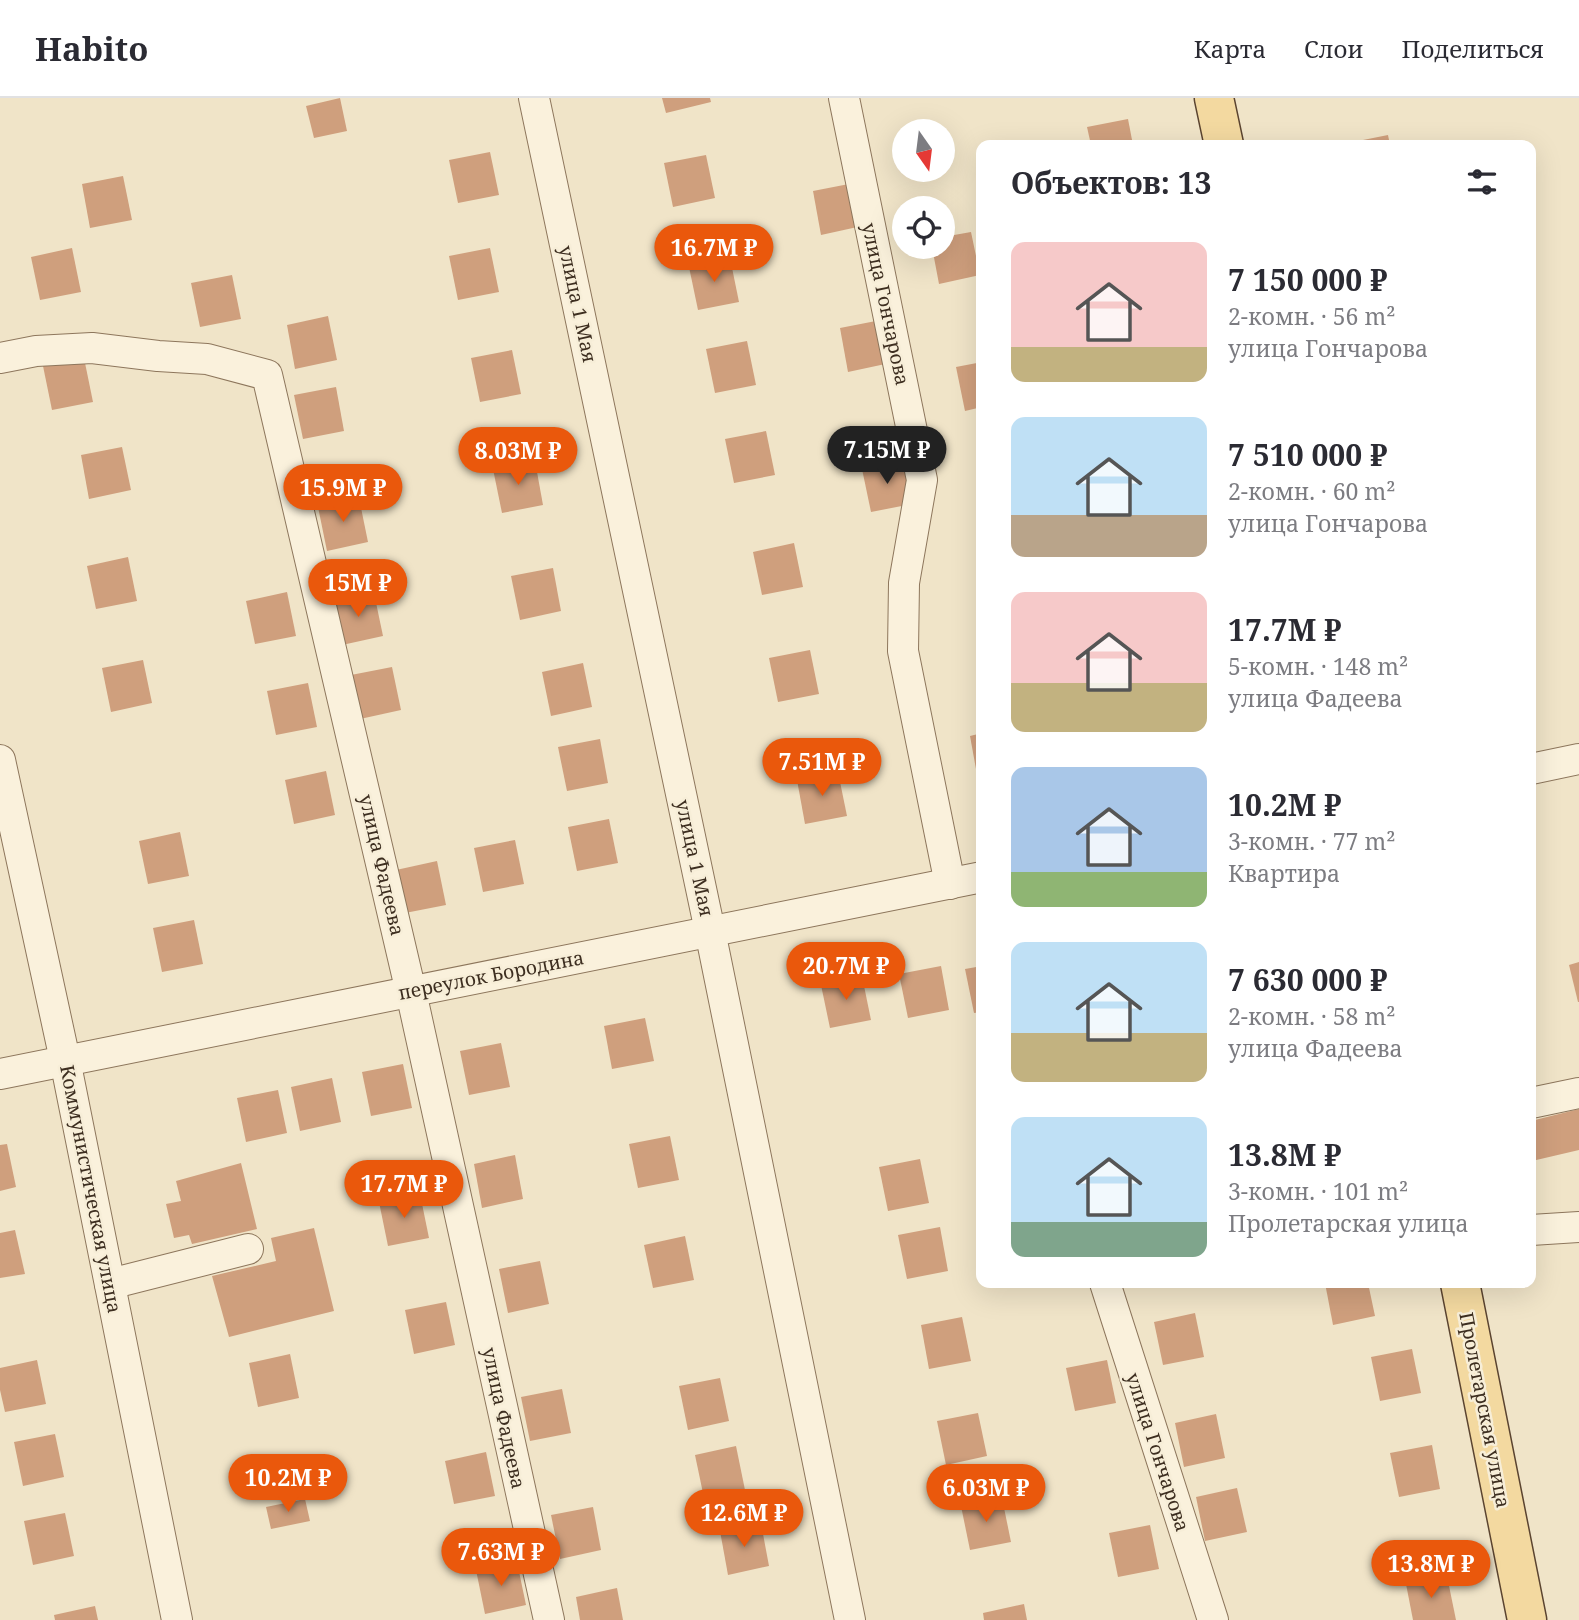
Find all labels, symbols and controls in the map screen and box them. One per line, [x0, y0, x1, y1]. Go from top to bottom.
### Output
text: Habito [35, 26, 149, 71]
text: Карта [1194, 32, 1266, 65]
text: Слои [1304, 32, 1364, 65]
text: Поделиться [1402, 32, 1544, 65]
north arrow [892, 119, 956, 182]
map controls [892, 119, 955, 259]
text: Объектов: 13 [1011, 162, 1212, 203]
icon: filters [1463, 163, 1501, 201]
button: locate [892, 196, 955, 259]
street label: улица Гончарова [856, 220, 916, 388]
pin: 16.7M ₽ [649, 225, 779, 284]
text: 16.7M ₽ [670, 231, 758, 263]
street label: улица 1 Мая [553, 243, 603, 365]
text: 7 150 000 ₽ [1228, 259, 1388, 300]
icon: home [1067, 270, 1151, 354]
text: 2-комн. · 56 m² [1228, 300, 1395, 332]
text: улица Гончарова [1228, 332, 1428, 364]
pin: 7.15M ₽ [822, 426, 952, 486]
pin: 8.03M ₽ [453, 428, 583, 487]
text: 7.15M ₽ [843, 433, 931, 465]
text: 8.03M ₽ [474, 434, 562, 466]
text: 7 510 000 ₽ [1228, 434, 1388, 475]
icon: home [1067, 445, 1151, 529]
pin: 15.9M ₽ [278, 464, 408, 524]
text: 15.9M ₽ [299, 471, 387, 503]
text: 2-комн. · 60 m² [1228, 475, 1395, 507]
text: улица Гончарова [1228, 507, 1428, 539]
pin: 15M ₽ [309, 560, 407, 619]
text: 15M ₽ [324, 566, 392, 598]
text: 17.7M ₽ [1228, 609, 1342, 650]
icon: home [1067, 620, 1151, 704]
text: 5-комн. · 148 m² [1228, 650, 1408, 682]
text: улица Фадеева [1228, 682, 1403, 714]
pin: 7.51M ₽ [757, 738, 887, 798]
text: 7.51M ₽ [778, 745, 866, 777]
text: 10.2M ₽ [1228, 784, 1342, 825]
street label: улица Фадеева [353, 792, 411, 938]
icon: home [1067, 795, 1151, 879]
street label: улица 1 Мая [670, 797, 720, 919]
text: 3-комн. · 77 m² [1228, 825, 1395, 857]
text: Квартира [1228, 857, 1340, 889]
pin: 20.7M ₽ [781, 942, 911, 1002]
street label: переулок Бородина [396, 944, 586, 1006]
text: 20.7M ₽ [802, 949, 890, 981]
text: 7 630 000 ₽ [1228, 959, 1388, 1000]
icon: home [1067, 970, 1151, 1054]
text: 2-комн. · 58 m² [1228, 1000, 1395, 1032]
text: улица Фадеева [1228, 1032, 1403, 1064]
street label: Коммунистическая улица [54, 1063, 128, 1315]
text: 13.8M ₽ [1228, 1134, 1342, 1175]
icon: home [1067, 1145, 1151, 1229]
pin: 17.7M ₽ [339, 1160, 469, 1220]
text: 17.7M ₽ [360, 1167, 448, 1199]
text: 3-комн. · 101 m² [1228, 1175, 1408, 1207]
text: Пролетарская улица [1228, 1207, 1469, 1239]
street label: Пролетарская улица [1453, 1310, 1517, 1510]
street label: улица Фадеева [476, 1345, 532, 1491]
street label: улица Гончарова [1120, 1369, 1196, 1535]
pin: 10.2M ₽ [223, 1454, 353, 1514]
text: 10.2M ₽ [244, 1461, 332, 1493]
pin: 6.03M ₽ [921, 1464, 1051, 1524]
text: 6.03M ₽ [942, 1471, 1030, 1503]
pin: 12.6M ₽ [679, 1490, 809, 1549]
text: 12.6M ₽ [700, 1496, 788, 1528]
pin: 7.63M ₽ [436, 1528, 566, 1588]
text: 7.63M ₽ [457, 1535, 545, 1567]
pin: 13.8M ₽ [1366, 1540, 1496, 1600]
text: 13.8M ₽ [1387, 1547, 1475, 1579]

